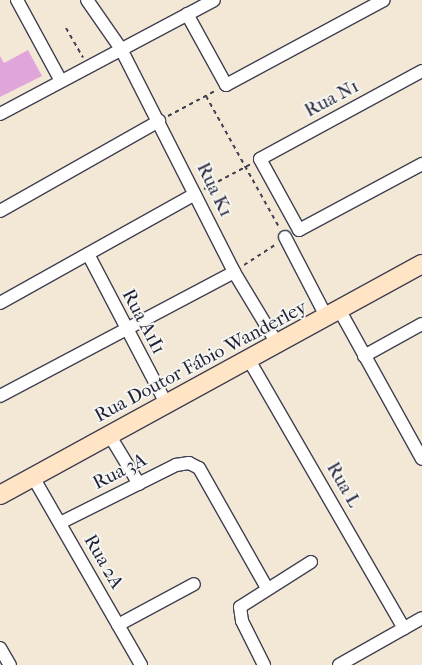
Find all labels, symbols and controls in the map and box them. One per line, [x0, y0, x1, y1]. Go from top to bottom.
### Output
street label: Rua N1 [301, 75, 363, 123]
street label: Rua K1 [191, 159, 237, 221]
street label: Rua A1I1 [116, 286, 170, 358]
street label: Rua Doutor Fábio Wanderley [91, 296, 311, 428]
street label: Rua 3A [89, 449, 151, 495]
street label: Rua L [321, 458, 365, 512]
street label: Rua 2A [78, 531, 128, 593]

